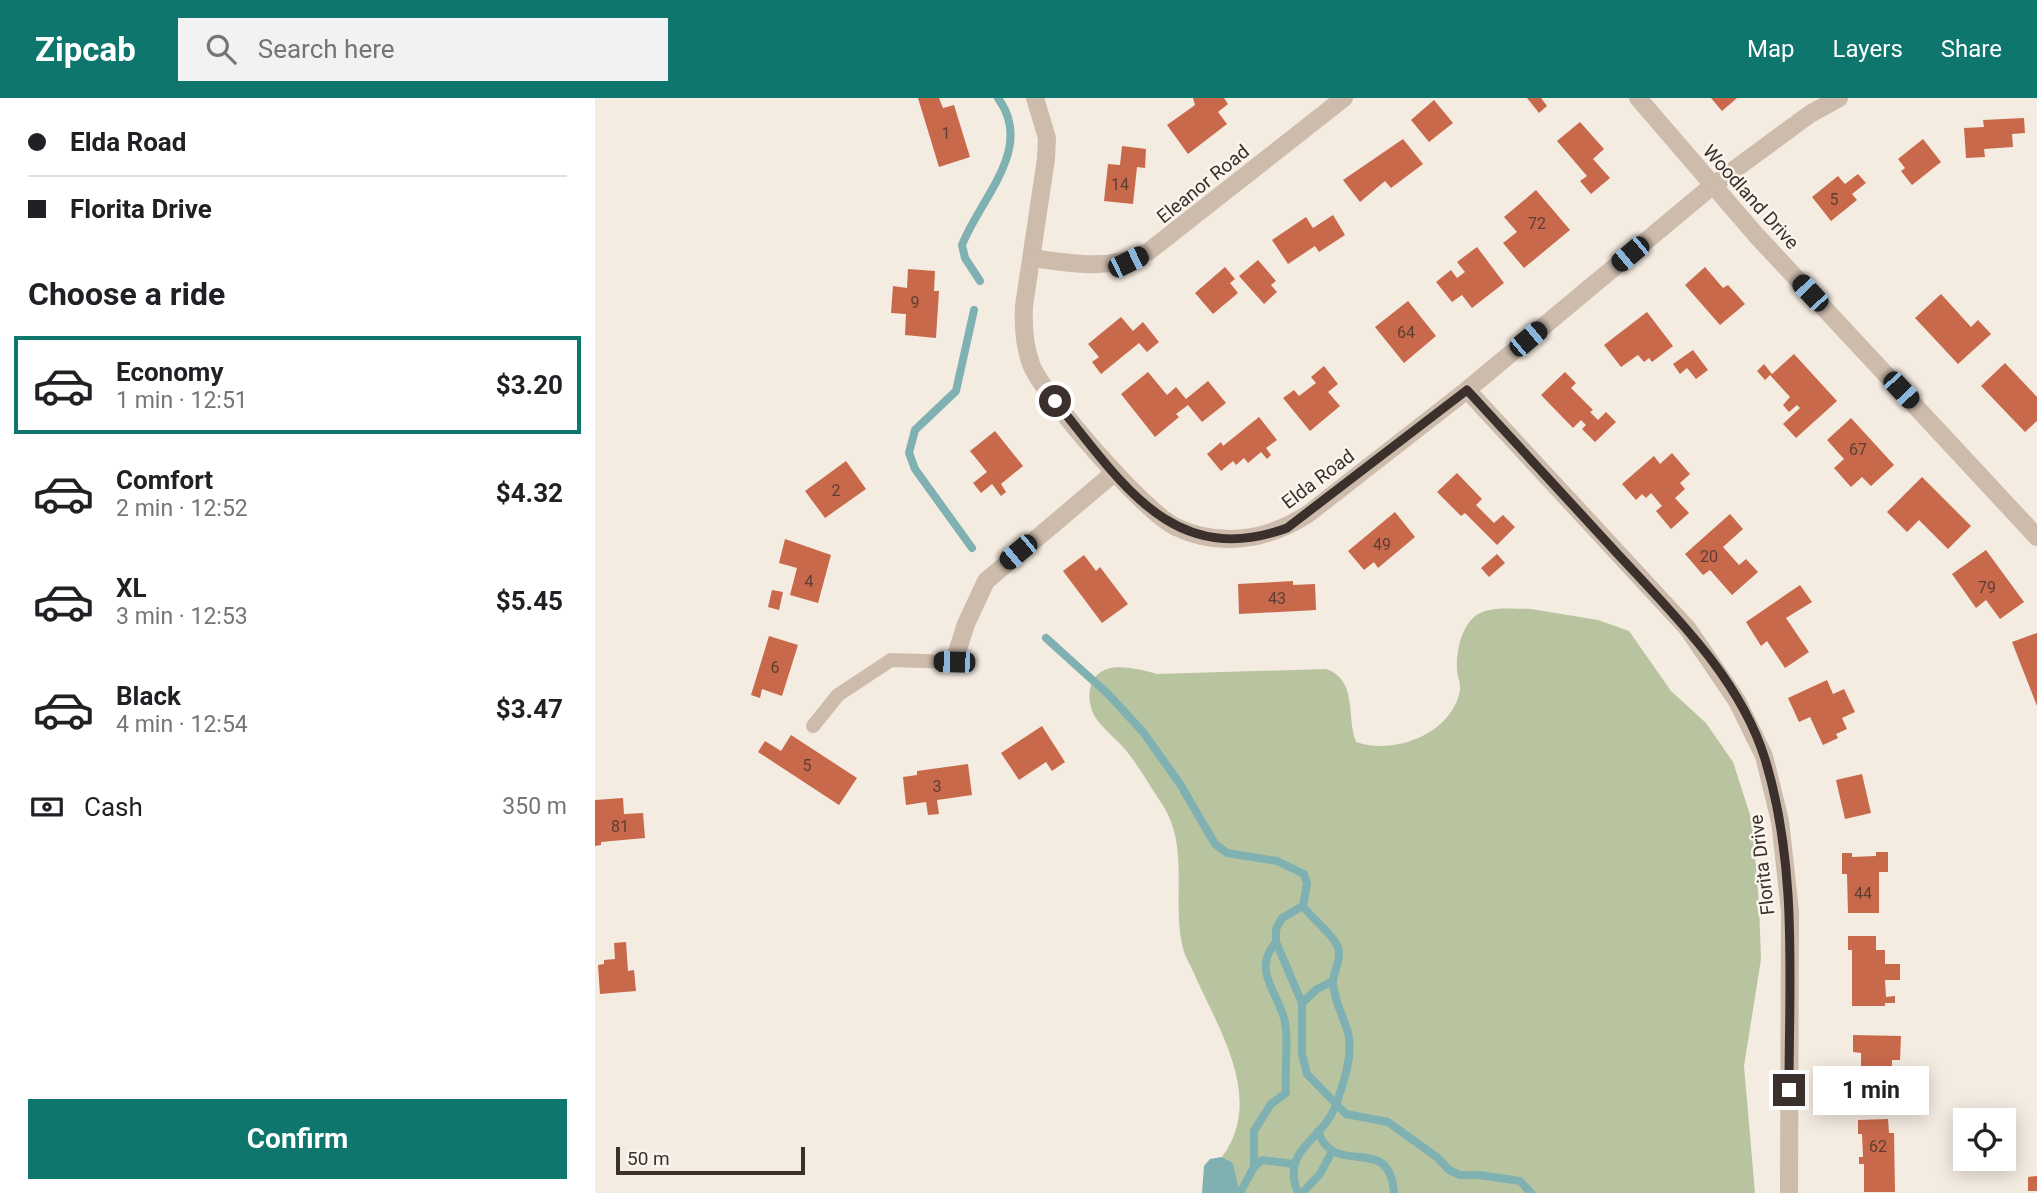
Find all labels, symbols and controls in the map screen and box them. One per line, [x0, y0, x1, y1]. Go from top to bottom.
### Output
search box [178, 18, 668, 81]
text: Zipcab [35, 30, 136, 69]
icon: search [202, 30, 240, 68]
text: Search here [258, 34, 395, 64]
text: Map [1747, 35, 1795, 63]
text: Layers [1833, 35, 1903, 63]
text: Share [1941, 35, 2002, 63]
house number: 1 [942, 124, 951, 143]
text: Elda Road [70, 127, 186, 157]
street label: Eleanor Road [1152, 140, 1254, 228]
street label: Woodland Drive [1698, 140, 1804, 254]
house number: 14 [1111, 175, 1129, 194]
house number: 5 [1830, 190, 1839, 209]
text: Florita Drive [70, 194, 212, 224]
house number: 72 [1528, 214, 1546, 233]
car [1608, 232, 1653, 276]
car [1105, 243, 1152, 281]
car [1788, 270, 1833, 316]
text: Choose a ride [28, 275, 225, 313]
house number: 9 [911, 293, 920, 312]
car [1506, 317, 1551, 361]
house number: 64 [1397, 323, 1415, 342]
icon: car [32, 354, 95, 417]
text: Economy [116, 357, 223, 387]
car [1879, 367, 1924, 413]
text: $3.20 [496, 370, 563, 400]
route start [1039, 385, 1071, 417]
text: 1 min · 12:51 [116, 387, 248, 414]
house number: 67 [1849, 440, 1867, 459]
street label: Elda Road [1277, 444, 1359, 514]
icon: car [32, 462, 95, 525]
text: Comfort [116, 465, 213, 495]
text: $4.32 [496, 478, 563, 508]
house number: 2 [832, 481, 841, 500]
text: 2 min · 12:52 [116, 495, 248, 522]
car [996, 530, 1041, 574]
house number: 49 [1373, 535, 1391, 554]
house number: 20 [1700, 547, 1718, 566]
icon: car [32, 570, 95, 633]
house number: 4 [805, 572, 814, 591]
text: XL [116, 573, 147, 603]
house number: 79 [1978, 578, 1996, 597]
text: $5.45 [496, 586, 563, 616]
house number: 43 [1268, 589, 1286, 608]
text: 3 min · 12:53 [116, 603, 248, 630]
car [933, 651, 976, 673]
house number: 6 [771, 658, 780, 677]
icon: car [32, 678, 95, 741]
text: Black [116, 681, 181, 711]
text: $3.47 [496, 694, 563, 724]
text: 4 min · 12:54 [116, 711, 248, 738]
house number: 5 [803, 756, 812, 775]
house number: 3 [933, 777, 942, 796]
icon: cash [28, 788, 66, 826]
text: Cash [84, 792, 143, 822]
text: 350 m [502, 793, 567, 820]
street label: Florita Drive [1744, 813, 1780, 917]
house number: 81 [611, 817, 629, 836]
house number: 44 [1854, 884, 1872, 903]
callout: 1 min [1813, 1066, 1929, 1114]
route end [1773, 1074, 1805, 1106]
text: 1 min [1842, 1077, 1900, 1104]
button: Confirm [28, 1099, 567, 1179]
map controls [1953, 1108, 2016, 1171]
button: locate [1953, 1108, 2016, 1171]
house number: 62 [1869, 1137, 1887, 1156]
scale bar [616, 1144, 805, 1176]
text: 50 m [627, 1147, 670, 1170]

